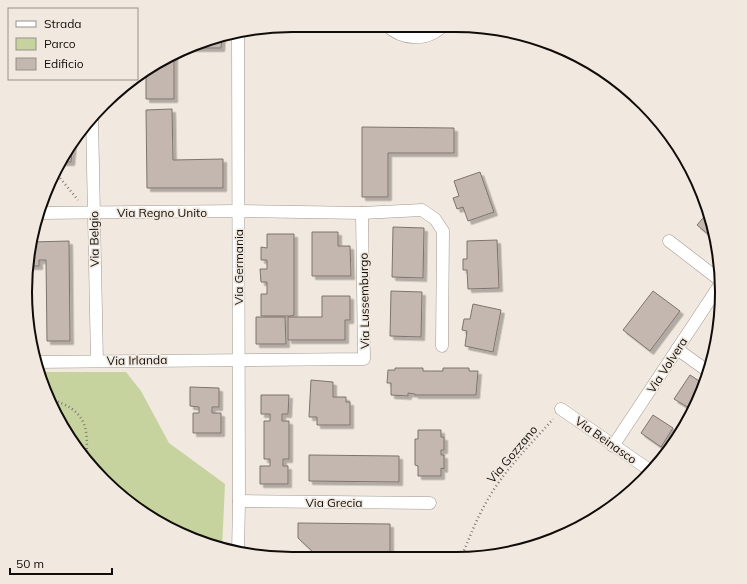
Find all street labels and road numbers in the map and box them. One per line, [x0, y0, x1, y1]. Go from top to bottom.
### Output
street label: Via Regno Unito [117, 205, 207, 220]
street label: Via Belgio [86, 211, 102, 267]
street label: Via Germania [231, 229, 246, 305]
street label: Via Lussemburgo [356, 253, 372, 349]
street label: Via Volvera [643, 334, 691, 396]
street label: Via Irlanda [107, 352, 167, 368]
street label: Via Beinasco [572, 413, 640, 467]
street label: Via Gozzano [484, 422, 541, 486]
street label: Via Grecia [305, 495, 363, 510]

